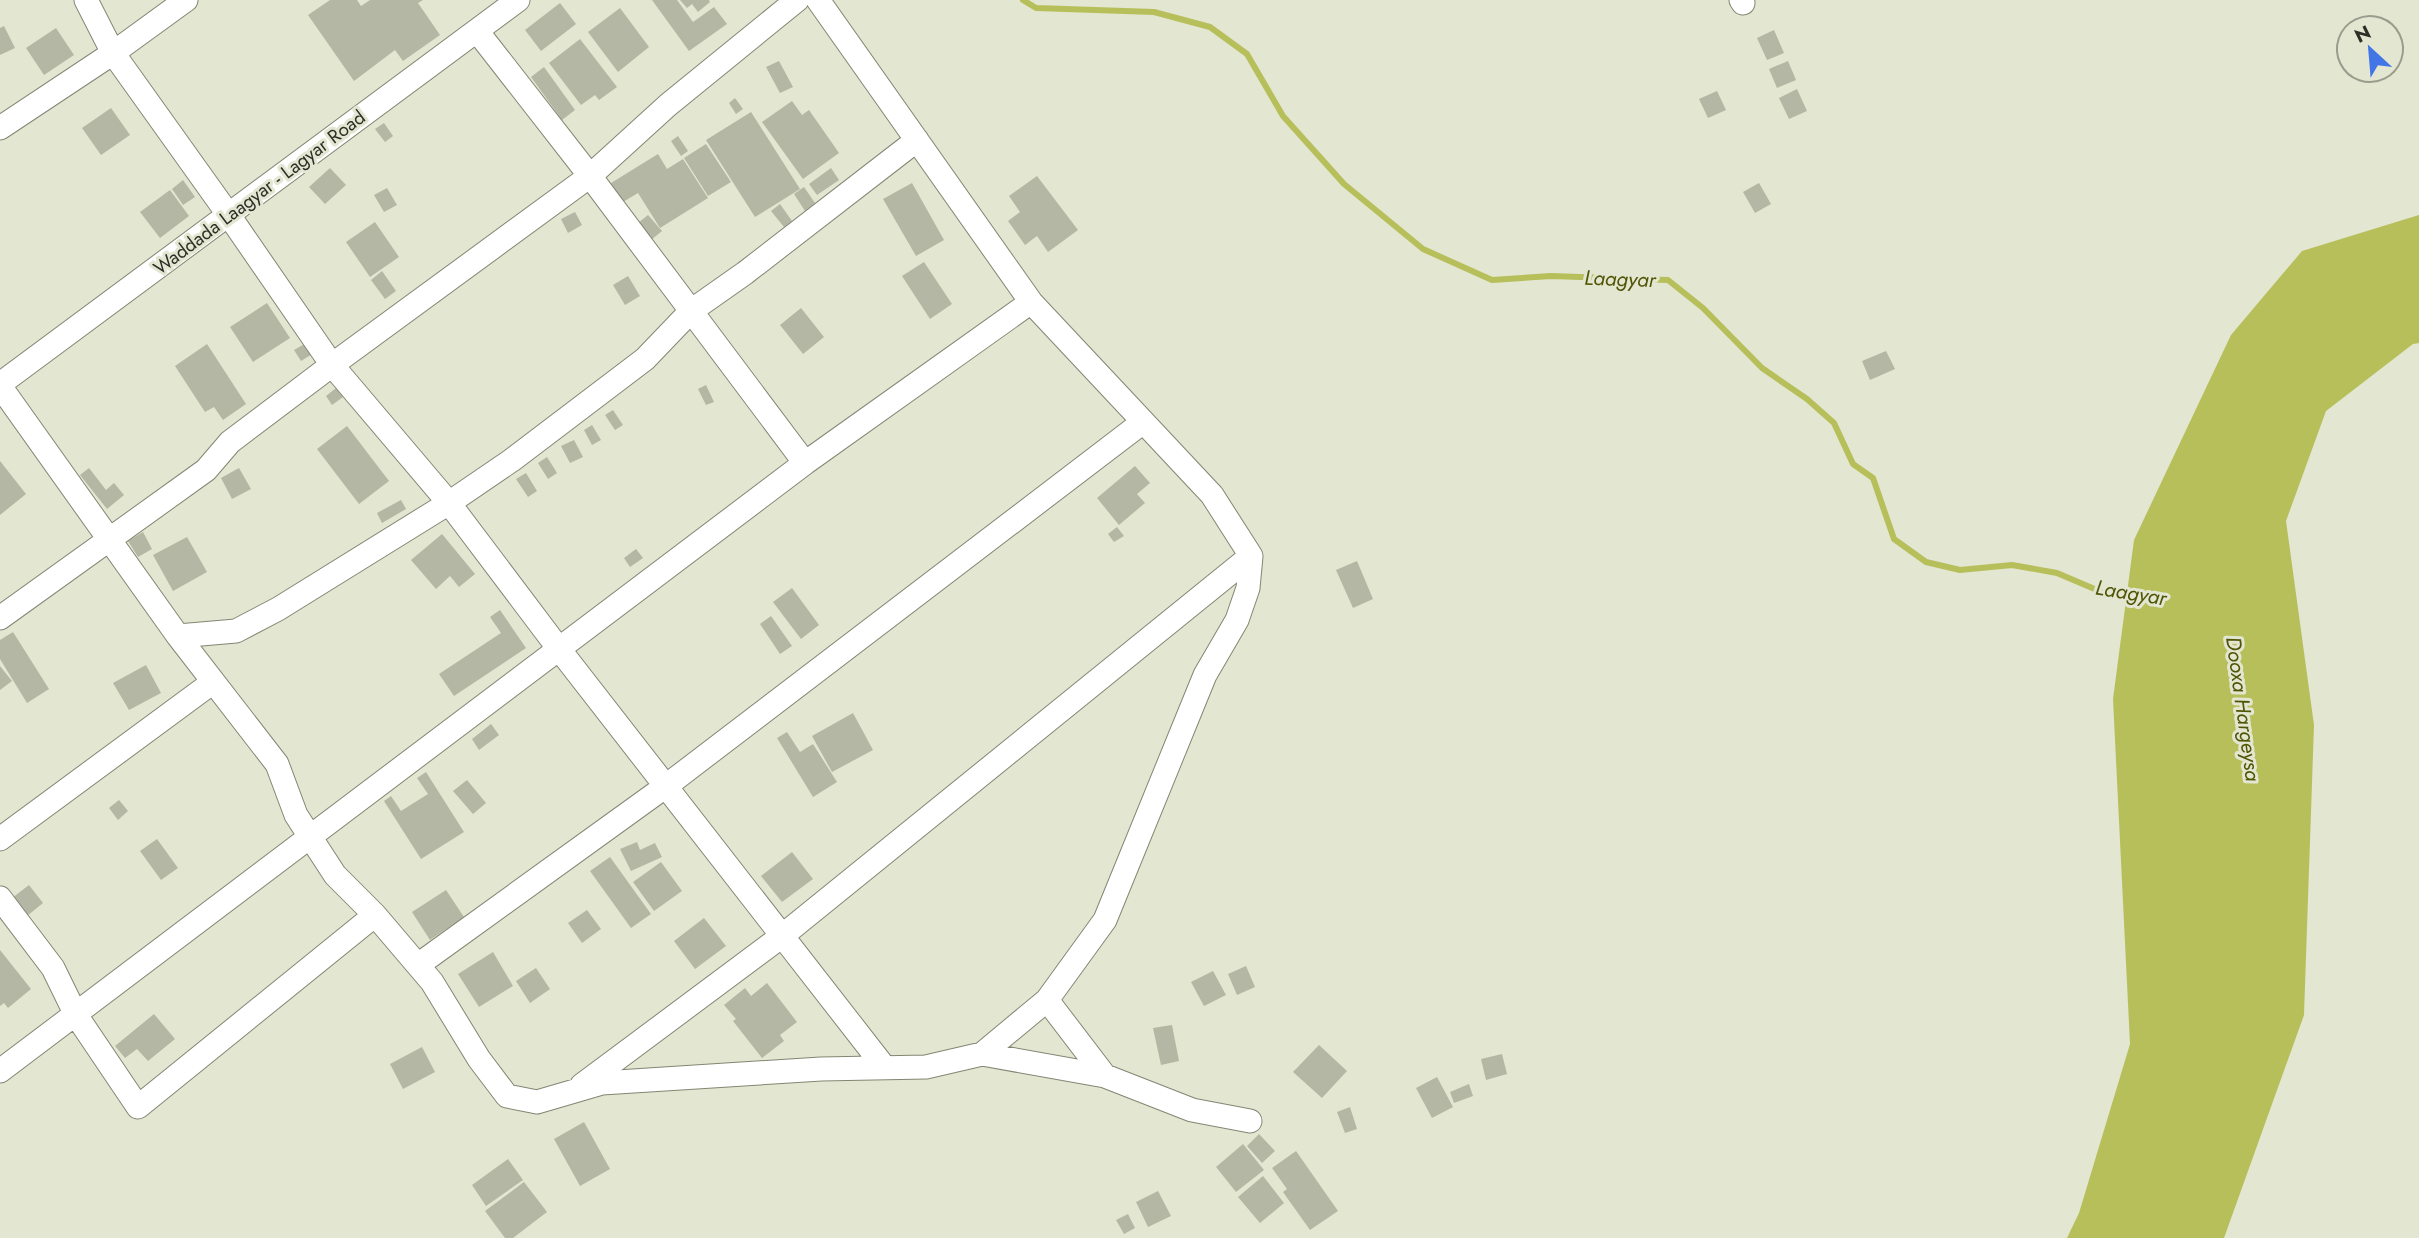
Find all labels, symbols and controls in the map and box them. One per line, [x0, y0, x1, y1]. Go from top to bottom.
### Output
north arrow [2335, 14, 2405, 84]
text: N [2350, 19, 2375, 50]
street label: Waddada Laagyar - Lagyar Road [148, 104, 371, 281]
water label: Laagyar [1584, 263, 1657, 295]
water label: Laagyar [2093, 573, 2170, 614]
water label: Dooxa Hargeysa [2218, 635, 2268, 784]

